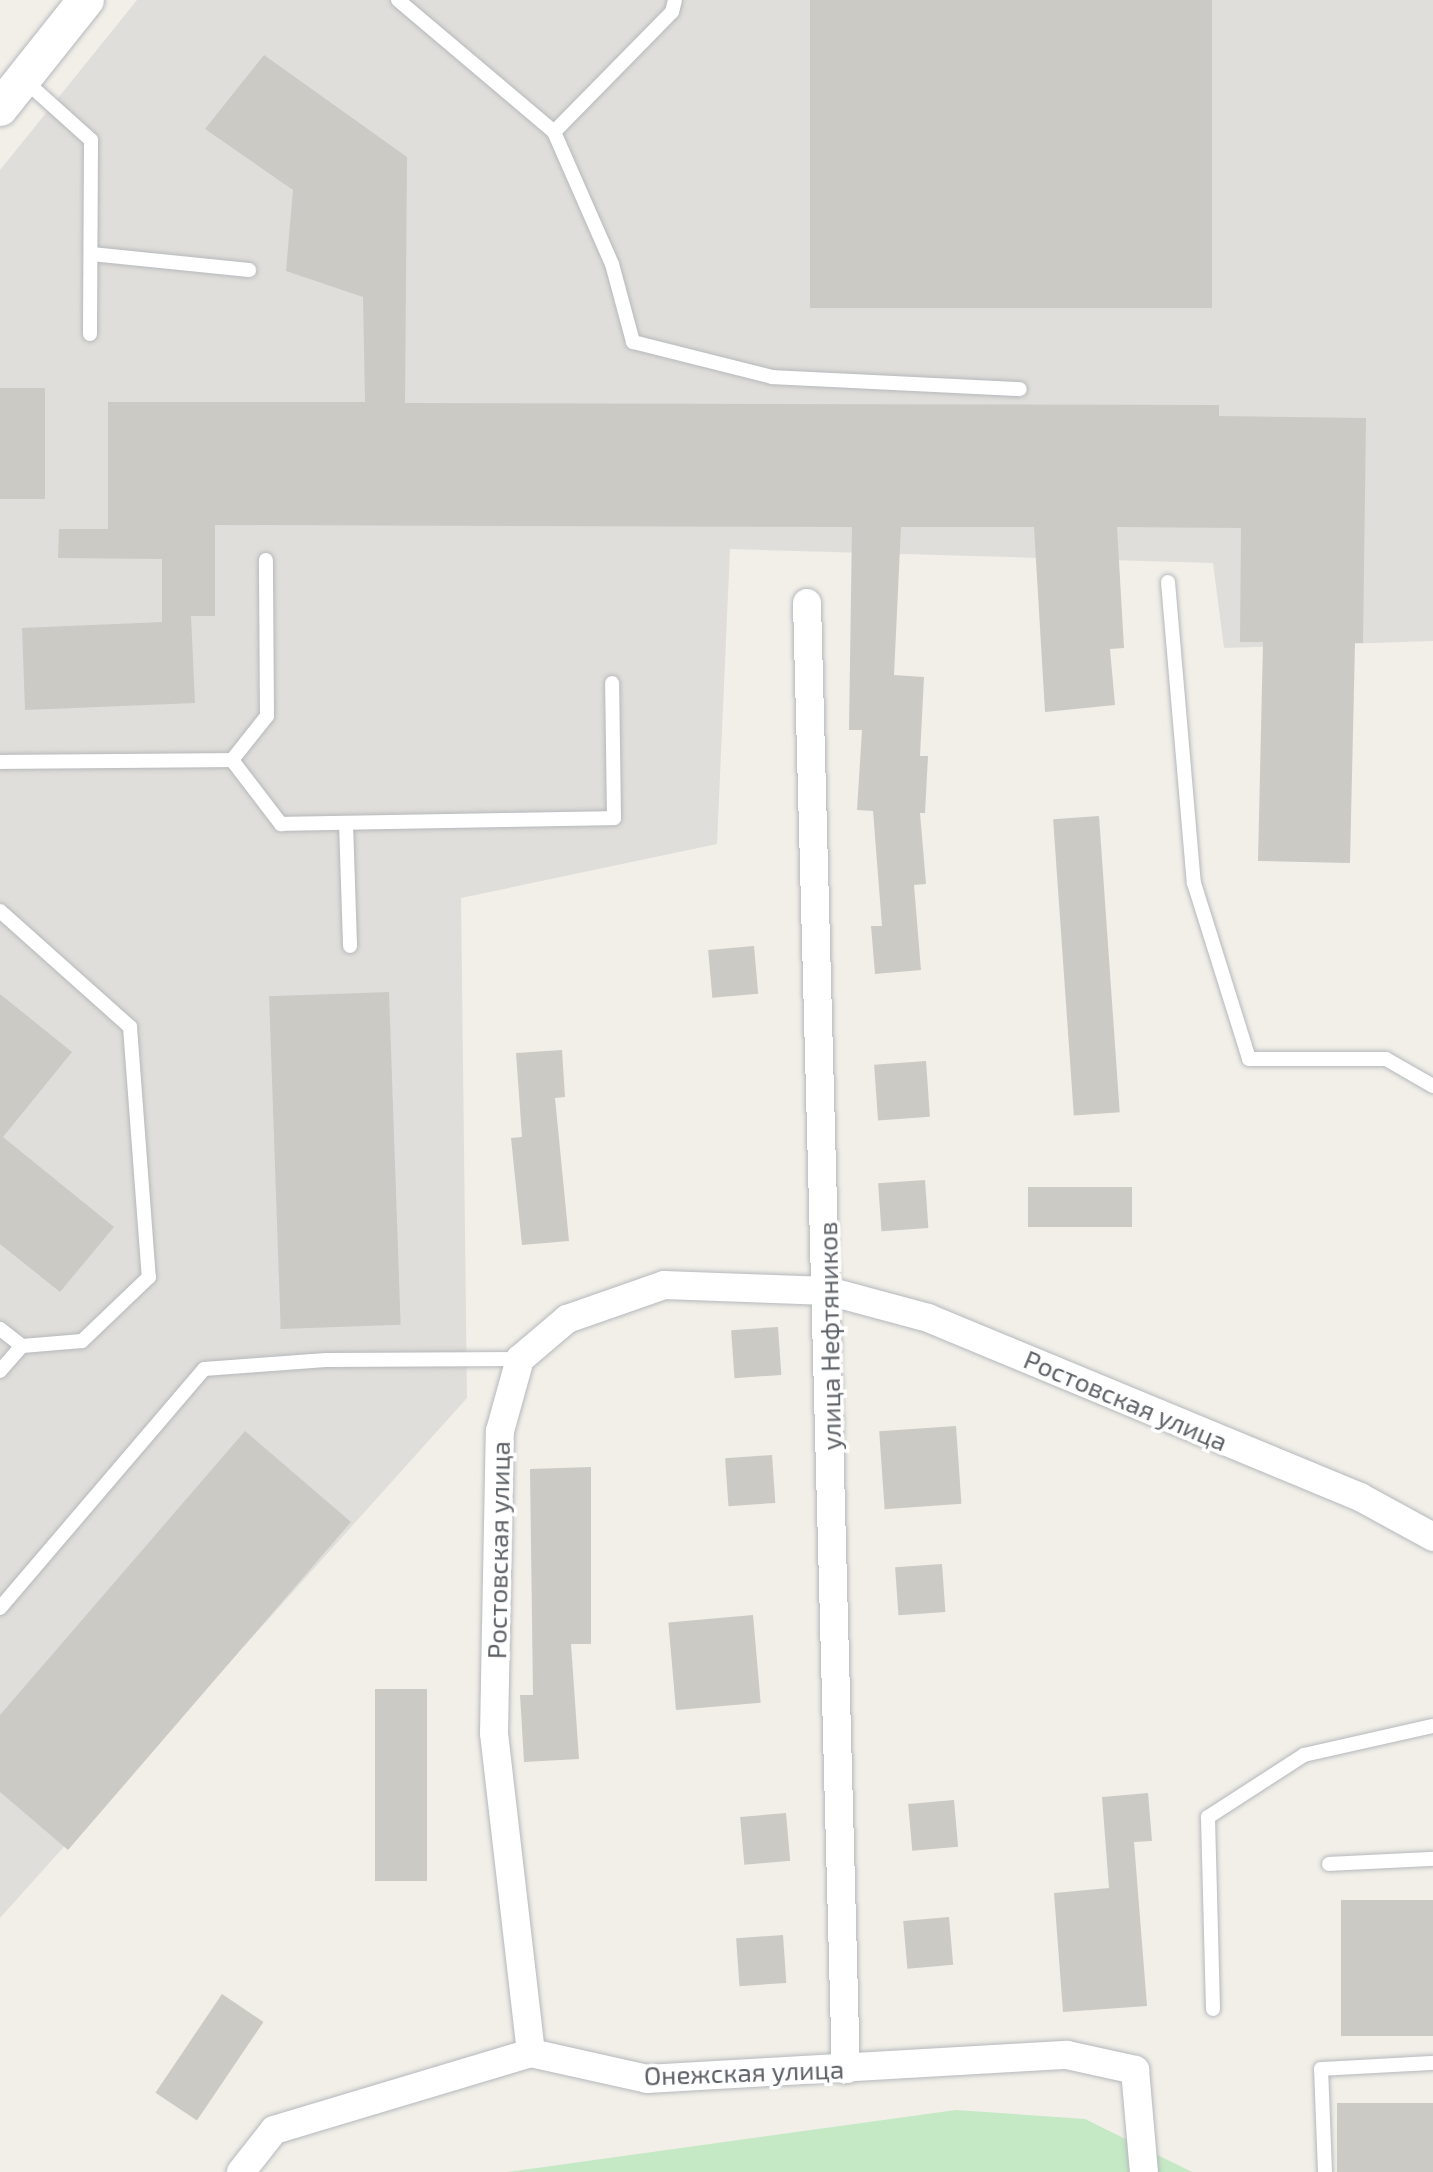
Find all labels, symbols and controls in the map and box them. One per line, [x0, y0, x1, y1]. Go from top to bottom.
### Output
street label: улица Нефтяников [811, 1221, 847, 1451]
street label: Ростовская улица [1019, 1343, 1233, 1457]
street label: Ростовская улица [480, 1441, 516, 1659]
street label: Онежская улица [643, 2053, 845, 2091]

